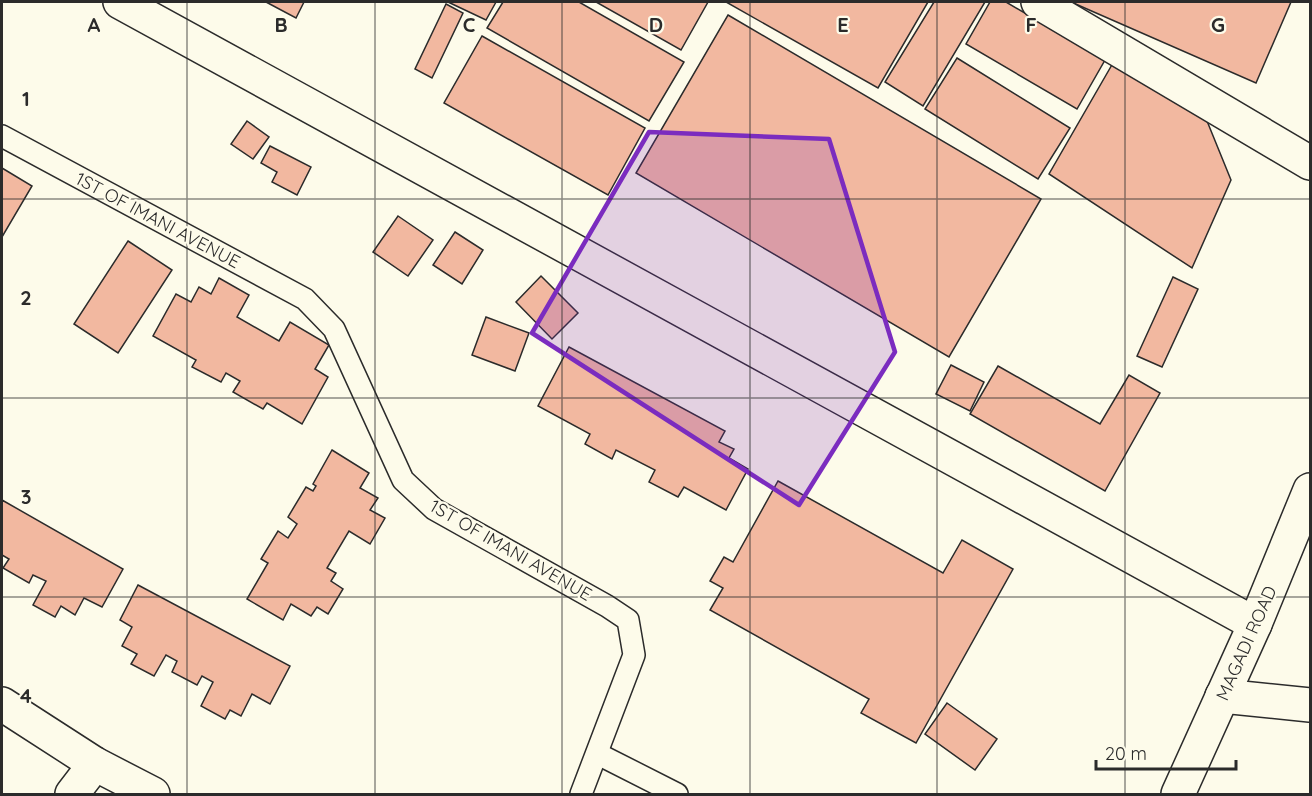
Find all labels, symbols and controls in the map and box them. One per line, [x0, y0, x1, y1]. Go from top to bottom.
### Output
text: A [88, 12, 101, 37]
text: B [274, 12, 288, 37]
text: C [463, 12, 476, 37]
text: D [649, 12, 663, 37]
text: E [837, 12, 849, 37]
text: F [1025, 12, 1037, 37]
text: G [1211, 12, 1225, 37]
text: 1 [22, 86, 30, 111]
street label: 1ST OF IMANI AVENUE [72, 167, 244, 273]
text: 2 [20, 285, 32, 310]
text: 3 [21, 484, 31, 509]
street label: 1ST OF IMANI AVENUE [426, 494, 596, 606]
street label: MAGADI ROAD [1210, 582, 1282, 704]
text: 4 [20, 683, 32, 708]
scale bar [1096, 733, 1236, 771]
text: 20 m [1105, 742, 1147, 765]

